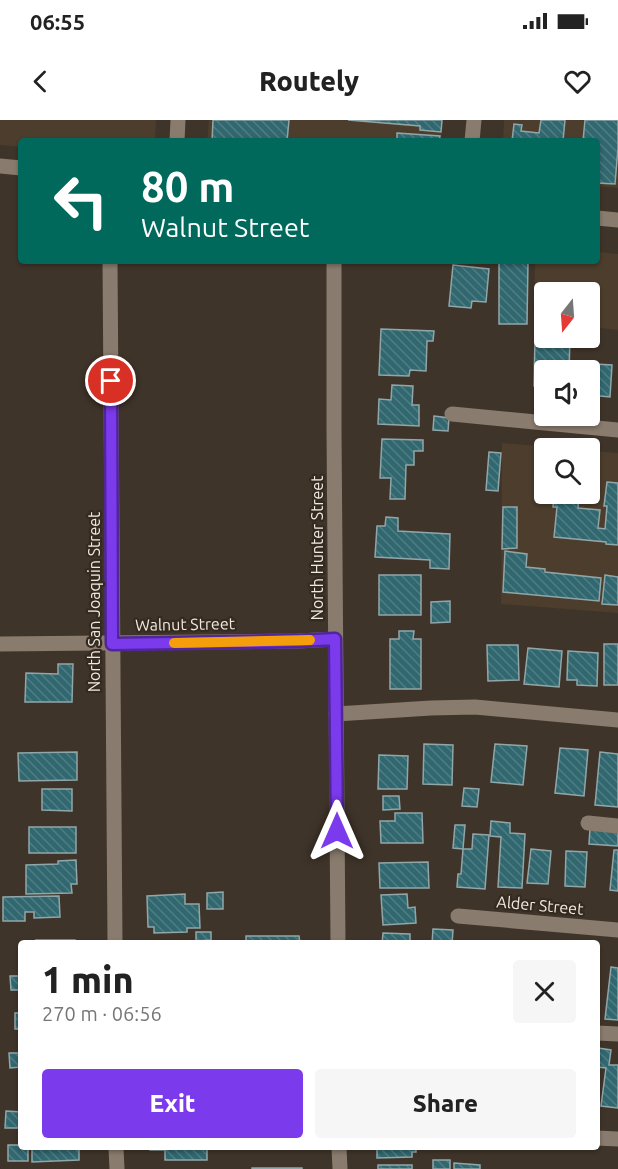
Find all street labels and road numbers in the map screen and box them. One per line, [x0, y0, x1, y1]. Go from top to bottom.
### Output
street label: North Hunter Street [308, 475, 326, 620]
street label: North San Joaquin Street [85, 511, 103, 692]
street label: Walnut Street [135, 614, 236, 634]
street label: Alder Street [496, 892, 585, 918]

